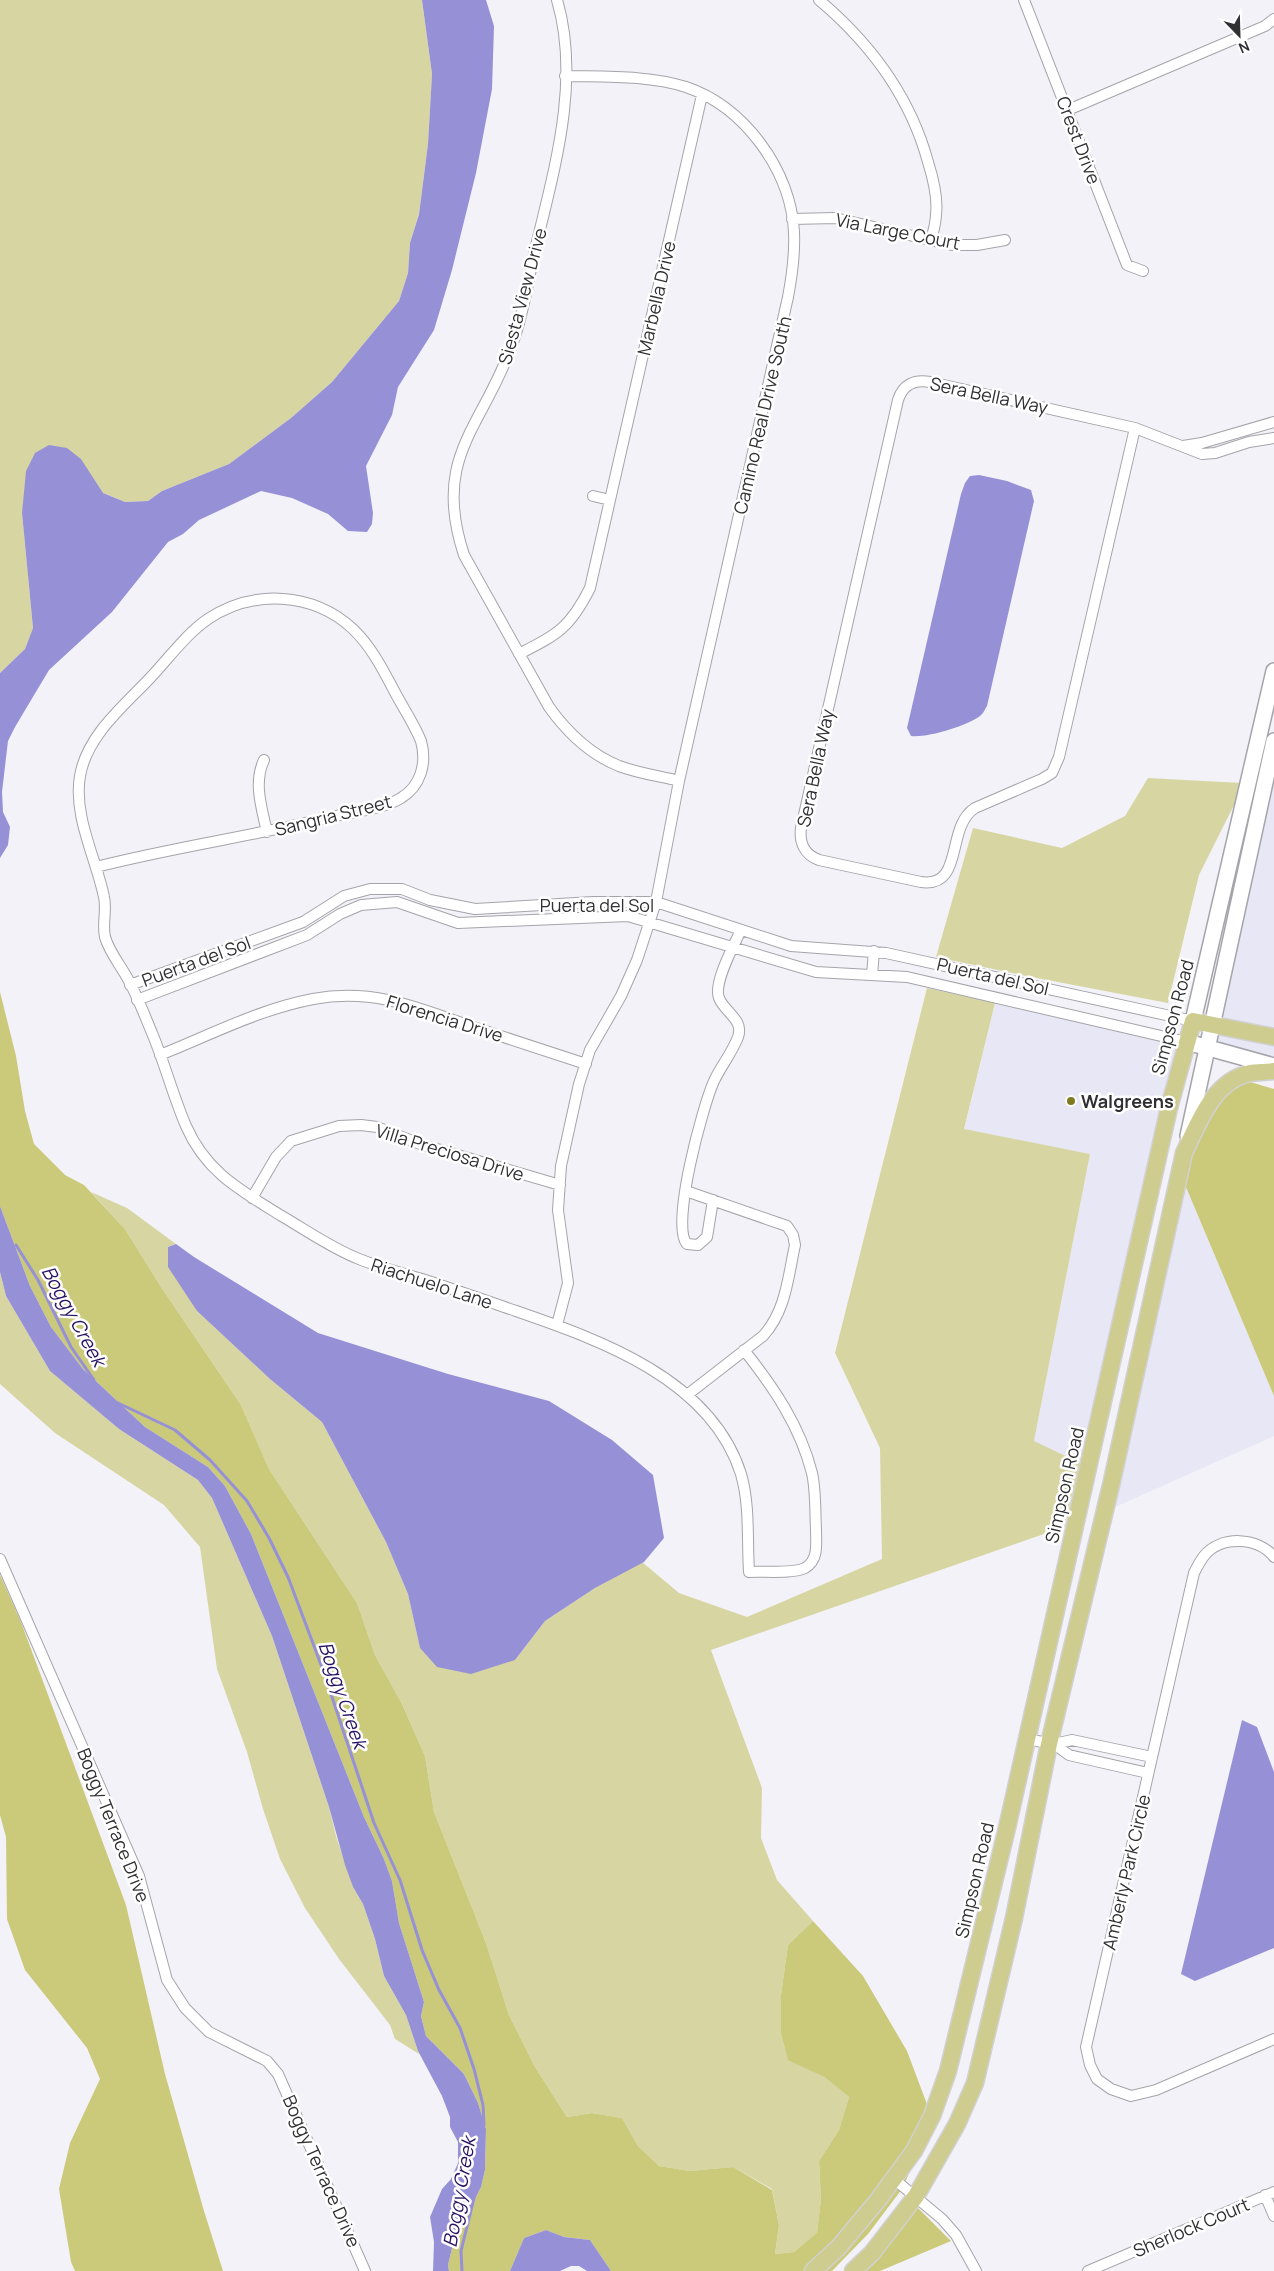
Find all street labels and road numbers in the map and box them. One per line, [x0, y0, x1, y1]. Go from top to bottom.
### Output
street label: Crest Drive [1051, 93, 1107, 187]
street label: Via Large Court [834, 207, 962, 255]
street label: Siesta View Drive [492, 225, 552, 367]
street label: Marbella Drive [631, 238, 681, 358]
street label: Camino Real Drive South [728, 314, 796, 516]
street label: Sera Bella Way [928, 371, 1051, 419]
street label: Sera Bella Way [791, 706, 839, 829]
street label: Sangria Street [272, 789, 394, 841]
street label: Puerta del Sol [540, 893, 654, 917]
street label: Puerta del Sol [138, 930, 254, 992]
street label: Puerta del Sol [935, 951, 1051, 1001]
street label: Simpson Road [1145, 957, 1199, 1077]
street label: Florencia Drive [384, 989, 506, 1047]
street label: Villa Preciosa Drive [373, 1118, 527, 1186]
street label: Riachuelo Lane [368, 1252, 496, 1314]
street label: Simpson Road [1039, 1425, 1089, 1545]
street label: Boggy Terrace Drive [72, 1744, 156, 1906]
street label: Amberly Park Circle [1096, 1792, 1156, 1952]
street label: Simpson Road [949, 1820, 999, 1940]
street label: Boggy Terrace Drive [278, 2091, 366, 2251]
street label: Sherlock Court [1129, 2192, 1253, 2262]

